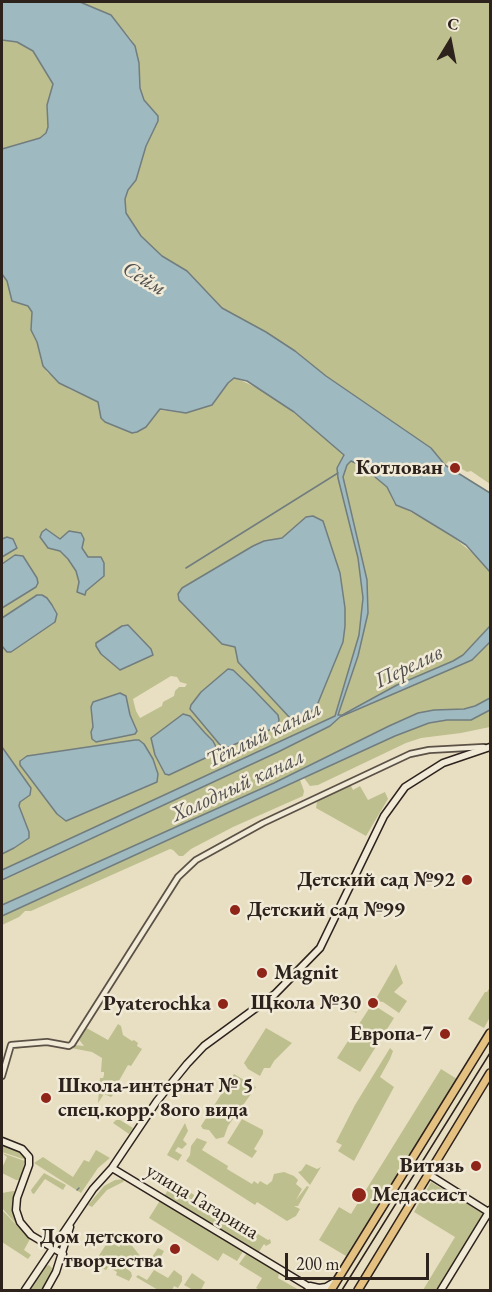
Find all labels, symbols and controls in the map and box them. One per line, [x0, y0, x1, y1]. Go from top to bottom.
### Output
north arrow [420, 12, 480, 72]
text: С [446, 12, 461, 35]
water label: Сейм [117, 256, 171, 302]
place label: Котлован [356, 455, 443, 481]
marker: Котлован [448, 461, 462, 475]
water label: Перелив [371, 639, 447, 695]
water label: Тёплый канал [202, 696, 326, 774]
water label: Холодный канал [167, 744, 309, 828]
place label: Детский сад №92 [297, 867, 455, 893]
marker: Детский сад №92 [460, 873, 474, 887]
place label: Детский сад №99 [247, 897, 405, 923]
marker: Детский сад №99 [228, 903, 242, 917]
place label: Magnit [274, 960, 338, 986]
marker: Magnit [255, 966, 269, 980]
place label: Щкола №30 [251, 990, 361, 1016]
place label: Pyaterochka [103, 991, 211, 1017]
marker: Щкола №30 [366, 996, 380, 1010]
marker: Pyaterochka [216, 997, 230, 1011]
place label: Европа-7 [350, 1021, 433, 1047]
marker: Европа-7 [438, 1027, 452, 1041]
place label: Школа-интернат № 5 спец.корр. 8ого вида [58, 1073, 254, 1123]
marker: Школа-интернат № 5 спец.корр. 8ого вида [39, 1091, 53, 1105]
place label: Витязь [400, 1153, 464, 1179]
street label: улица Гагарина [141, 1158, 263, 1246]
marker: Витязь [469, 1159, 483, 1173]
place label: Медассист [372, 1182, 467, 1208]
marker: Медассист [350, 1186, 368, 1204]
place label: Дом детского творчества [40, 1224, 163, 1274]
scale bar [288, 1241, 432, 1279]
marker: Дом детского творчества [168, 1242, 182, 1256]
text: 200 m [296, 1252, 340, 1275]

